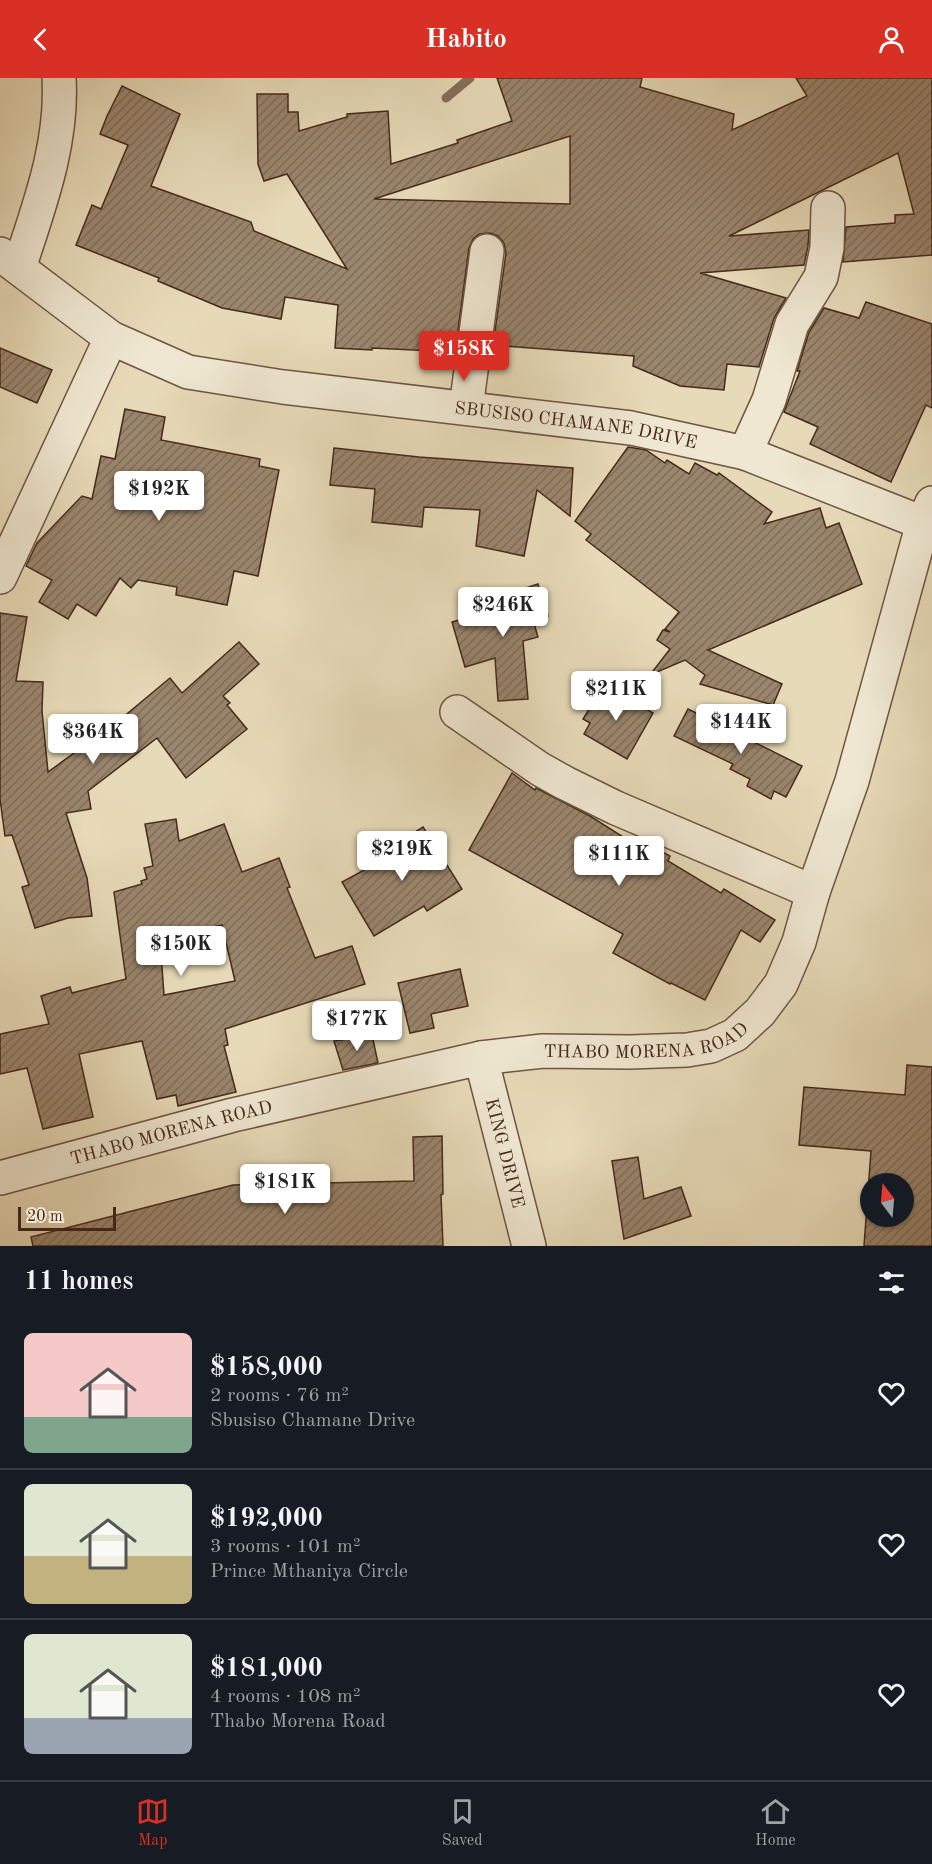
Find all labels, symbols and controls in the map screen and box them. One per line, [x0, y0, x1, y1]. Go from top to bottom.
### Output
icon: back [24, 23, 57, 56]
icon: person [875, 23, 908, 56]
text: Habito [425, 26, 507, 53]
pin: $158K [422, 331, 506, 382]
text: $158K [433, 340, 495, 360]
street label: SBUSISO CHAMANE DRIVE [454, 399, 699, 452]
pin: $192K [117, 471, 201, 522]
text: $192K [128, 480, 190, 500]
pin: $246K [461, 587, 545, 638]
text: $246K [472, 596, 534, 616]
pin: $211K [574, 671, 658, 722]
text: $211K [585, 680, 647, 700]
pin: $144K [699, 704, 783, 755]
text: $144K [710, 713, 772, 733]
pin: $364K [51, 714, 135, 765]
text: $364K [62, 723, 124, 743]
pin: $219K [360, 831, 444, 882]
pin: $111K [577, 836, 661, 887]
text: $219K [371, 840, 433, 860]
text: $111K [588, 845, 650, 865]
pin: $150K [139, 926, 223, 977]
text: $150K [150, 935, 212, 955]
pin: $177K [315, 1001, 399, 1052]
text: $177K [326, 1010, 388, 1030]
street label: THABO MORENA ROAD [544, 1020, 752, 1062]
street label: KING DRIVE [482, 1096, 527, 1210]
street label: THABO MORENA ROAD [68, 1098, 274, 1169]
pin: $181K [243, 1164, 327, 1215]
text: $181K [254, 1173, 316, 1193]
north arrow [860, 1173, 914, 1227]
map controls [860, 1173, 914, 1227]
scale bar [18, 1204, 116, 1232]
text: 20 m [27, 1209, 63, 1225]
icon: filters [875, 1266, 908, 1299]
text: 11 homes [24, 1269, 133, 1295]
text: $158,000 [210, 1355, 323, 1381]
icon: home [72, 1357, 144, 1429]
icon: heart [875, 1377, 908, 1410]
text: 2 rooms · 76 m² [210, 1386, 349, 1406]
text: Sbusiso Chamane Drive [210, 1411, 415, 1431]
text: $192,000 [210, 1506, 323, 1532]
icon: home [72, 1508, 144, 1580]
icon: heart [875, 1528, 908, 1561]
text: 3 rooms · 101 m² [210, 1537, 360, 1557]
text: Prince Mthaniya Circle [210, 1562, 408, 1582]
text: $181,000 [210, 1656, 323, 1682]
icon: home [72, 1658, 144, 1730]
icon: heart [875, 1678, 908, 1711]
text: 4 rooms · 108 m² [210, 1687, 360, 1707]
text: Thabo Morena Road [210, 1712, 386, 1732]
tab: Map [136, 1795, 169, 1851]
tab: Saved [442, 1795, 483, 1851]
tab: Home [755, 1795, 796, 1851]

